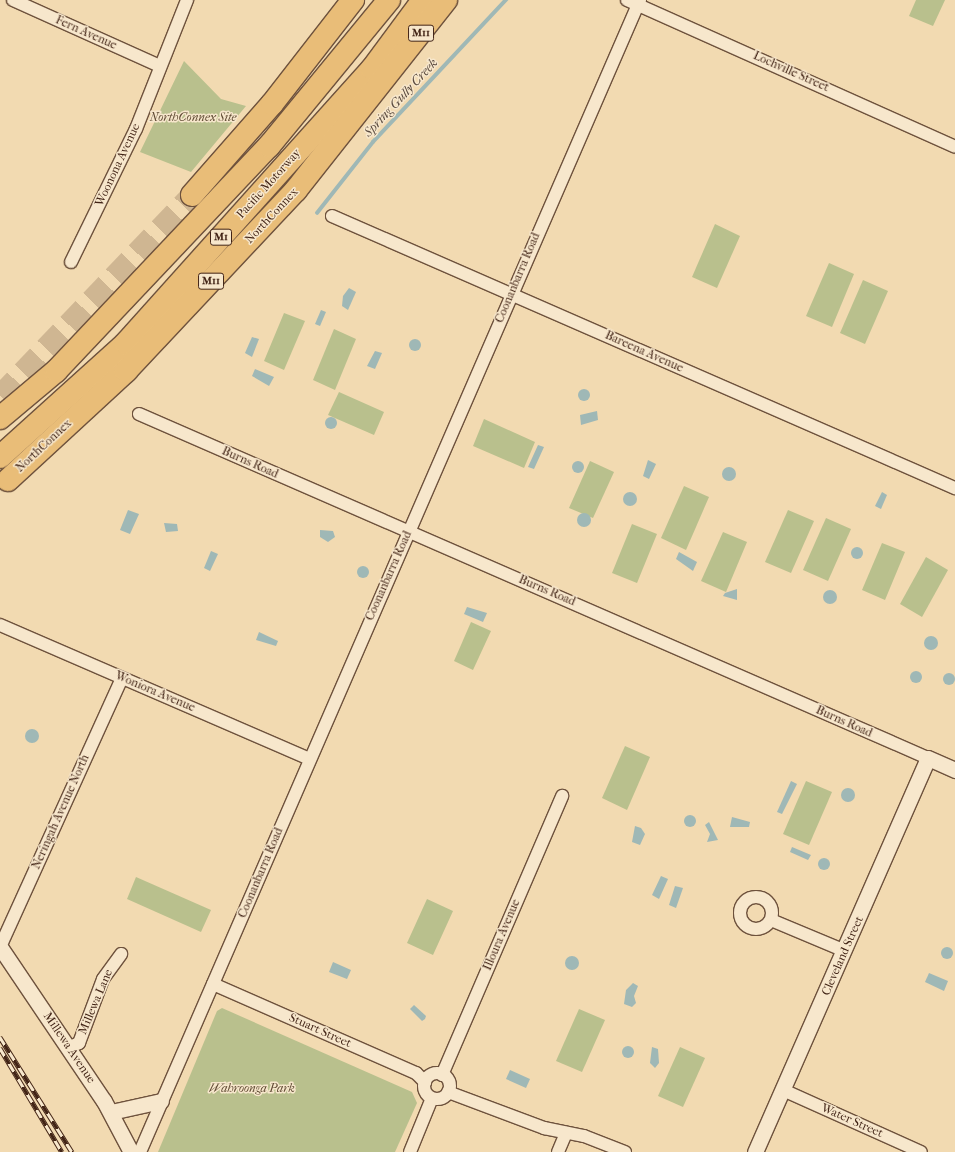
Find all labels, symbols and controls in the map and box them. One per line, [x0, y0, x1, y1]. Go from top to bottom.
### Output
street label: Fern Avenue [53, 13, 119, 53]
road number: M11 [408, 24, 434, 42]
street label: Lochville Street [751, 49, 831, 95]
water label: Spring Gully Creek [361, 56, 441, 140]
park label: NorthConnex Site [150, 111, 236, 125]
street label: Woonona Avenue [93, 121, 143, 209]
street label: Pacific Motorway [234, 146, 304, 222]
street label: NorthConnex [242, 185, 302, 247]
road number: M1 [210, 228, 232, 246]
street label: Coonanbarra Road [493, 231, 543, 325]
road number: M11 [198, 272, 224, 290]
street label: Bareena Avenue [603, 328, 685, 376]
street label: NorthConnex [13, 416, 75, 476]
street label: Burns Road [219, 444, 281, 482]
street label: Coonanbarra Road [363, 529, 415, 623]
street label: Burns Road [516, 573, 578, 609]
street label: Woniora Avenue [113, 669, 197, 715]
street label: Burns Road [813, 703, 875, 741]
street label: Neringah Avenue North [29, 752, 93, 872]
street label: Coonanbarra Road [236, 826, 286, 920]
street label: Illoura Avenue [481, 897, 523, 973]
street label: Cleveland Street [819, 914, 867, 998]
street label: Millewa Lane [76, 967, 116, 1037]
street label: Millewa Avenue [40, 1010, 98, 1086]
street label: Stuart Street [287, 1011, 353, 1051]
park label: Wahroonga Park [209, 1082, 295, 1096]
street label: Water Street [819, 1101, 885, 1141]

